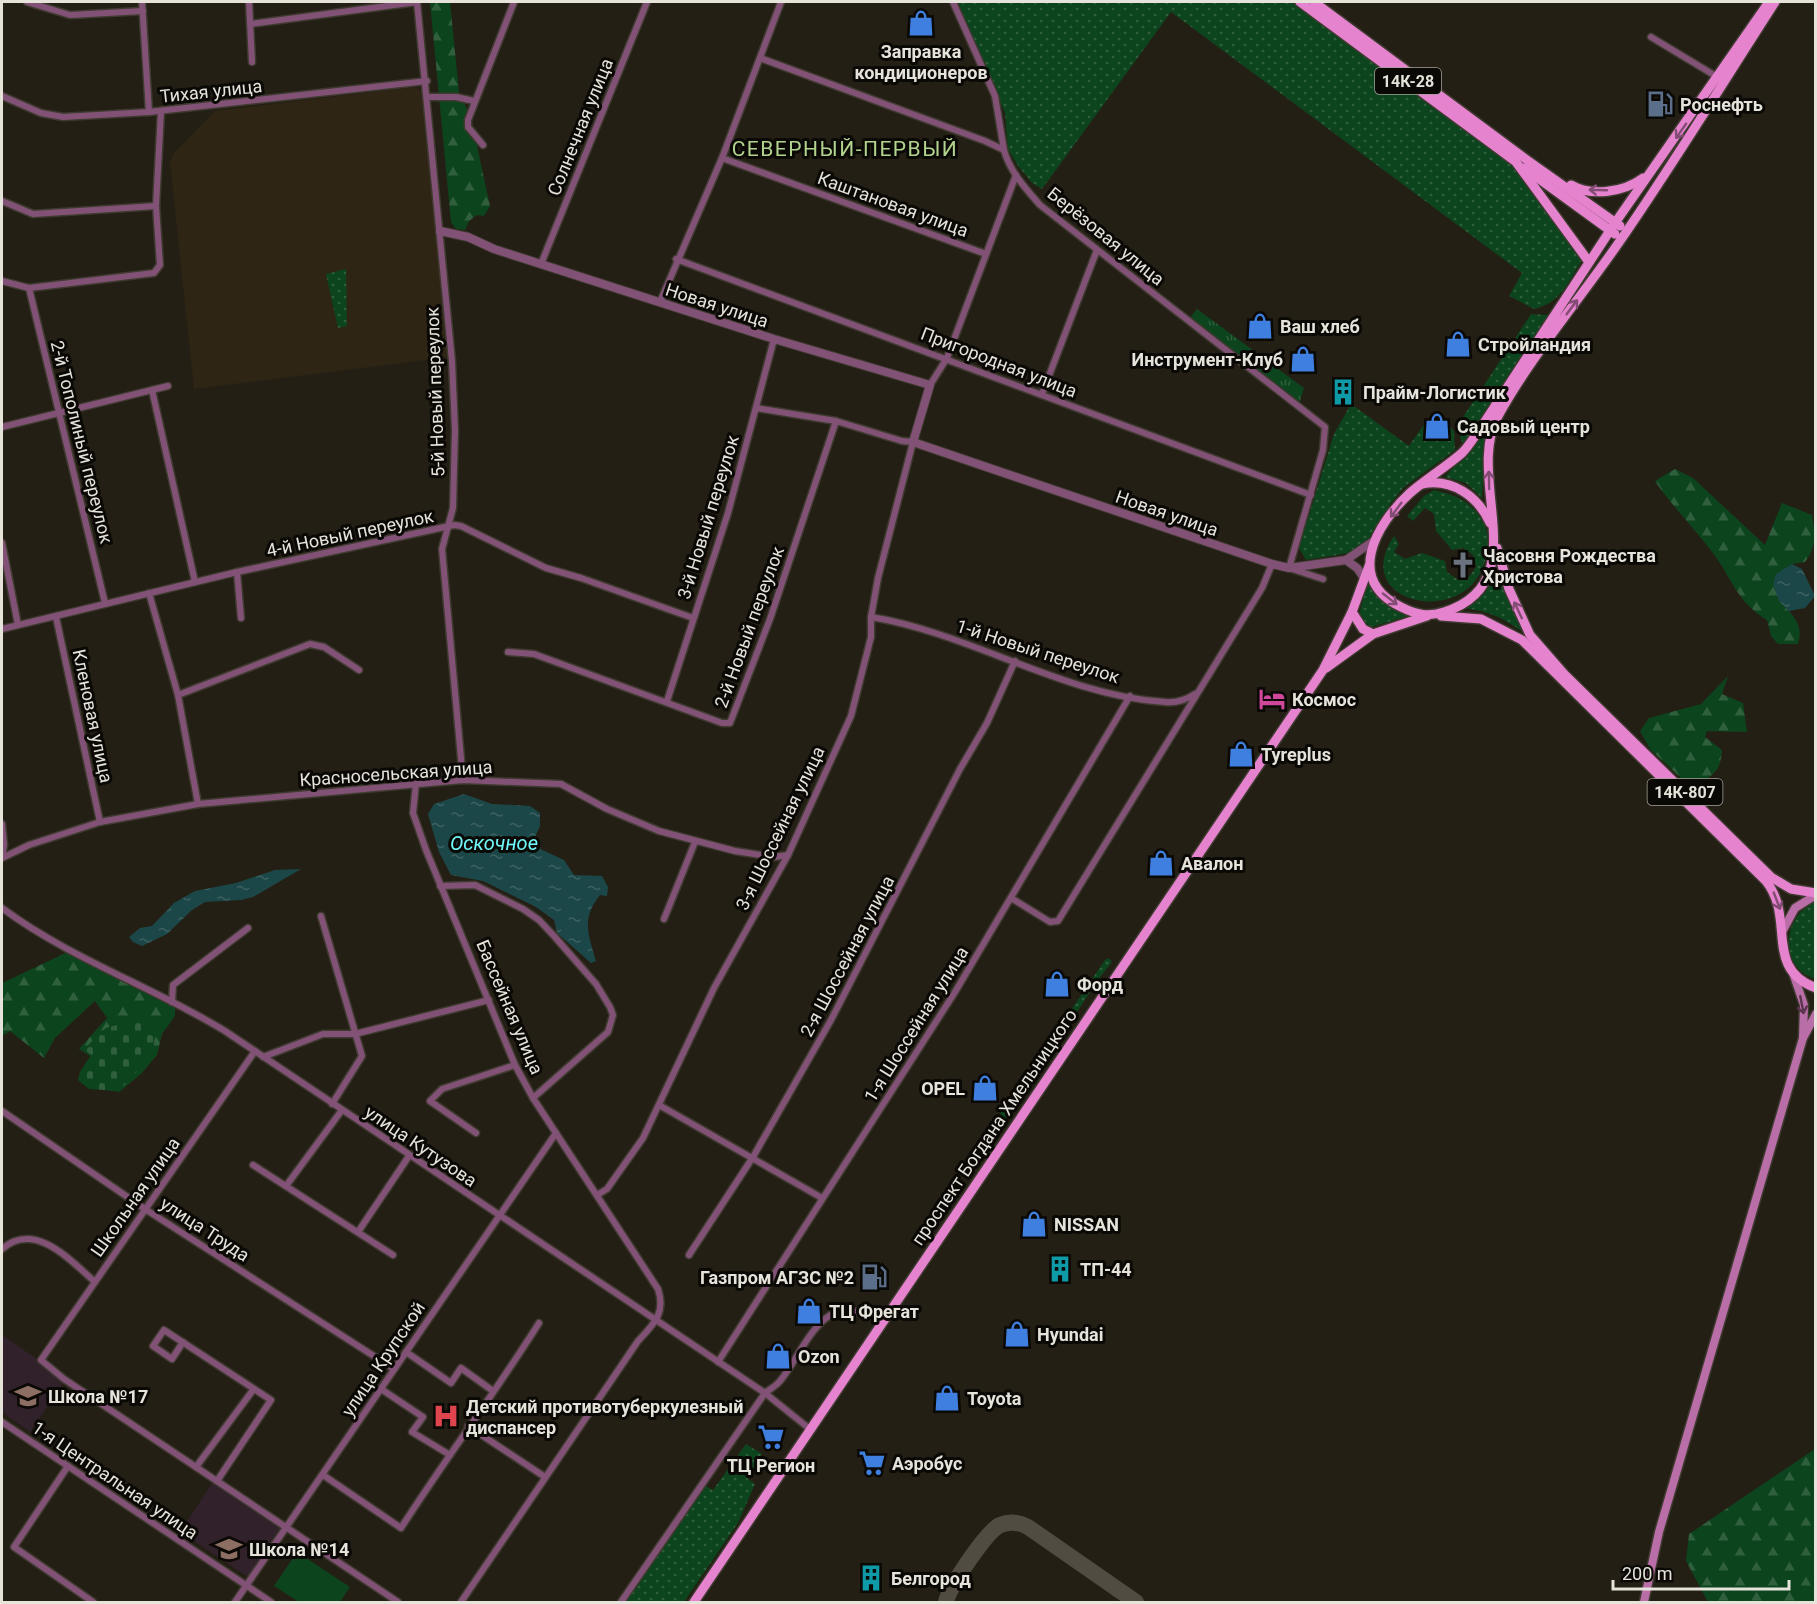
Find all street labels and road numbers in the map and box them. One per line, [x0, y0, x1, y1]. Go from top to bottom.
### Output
street label: Солнечная улица [543, 55, 617, 199]
road number: 14К-28 [1375, 68, 1441, 94]
street label: Тихая улица [159, 75, 263, 107]
street label: Каштановая улица [815, 167, 971, 241]
street label: Берёзовая улица [1044, 183, 1168, 289]
street label: Новая улица [663, 278, 771, 332]
street label: 5-й Новый переулок [422, 306, 448, 477]
street label: Пригородная улица [918, 323, 1080, 401]
street label: 2-й Тополиный переулок [47, 338, 117, 546]
street label: 3-й Новый переулок [673, 432, 743, 601]
street label: Новая улица [1113, 486, 1221, 540]
street label: 4-й Новый переулок [265, 505, 436, 561]
street label: 2-й Новый переулок [710, 543, 788, 711]
street label: 1-й Новый переулок [954, 615, 1122, 687]
street label: Кленовая улица [69, 647, 117, 785]
street label: 3-я Шоссейная улица [731, 743, 829, 913]
street label: Красносельская улица [299, 756, 493, 790]
road number: 14К-807 [1648, 779, 1722, 805]
street label: 2-я Шоссейная улица [796, 872, 898, 1040]
street label: Бассейная улица [472, 937, 548, 1077]
street label: 1-я Шоссейная улица [860, 942, 972, 1106]
street label: проспект Богдана Хмельницкого [907, 1005, 1081, 1249]
street label: улица Кутузова [361, 1101, 481, 1191]
street label: Школьная улица [86, 1133, 184, 1261]
street label: улица Труда [157, 1192, 253, 1266]
street label: улица Крупской [337, 1298, 429, 1420]
street label: 1-я Центральная улица [28, 1417, 202, 1543]

